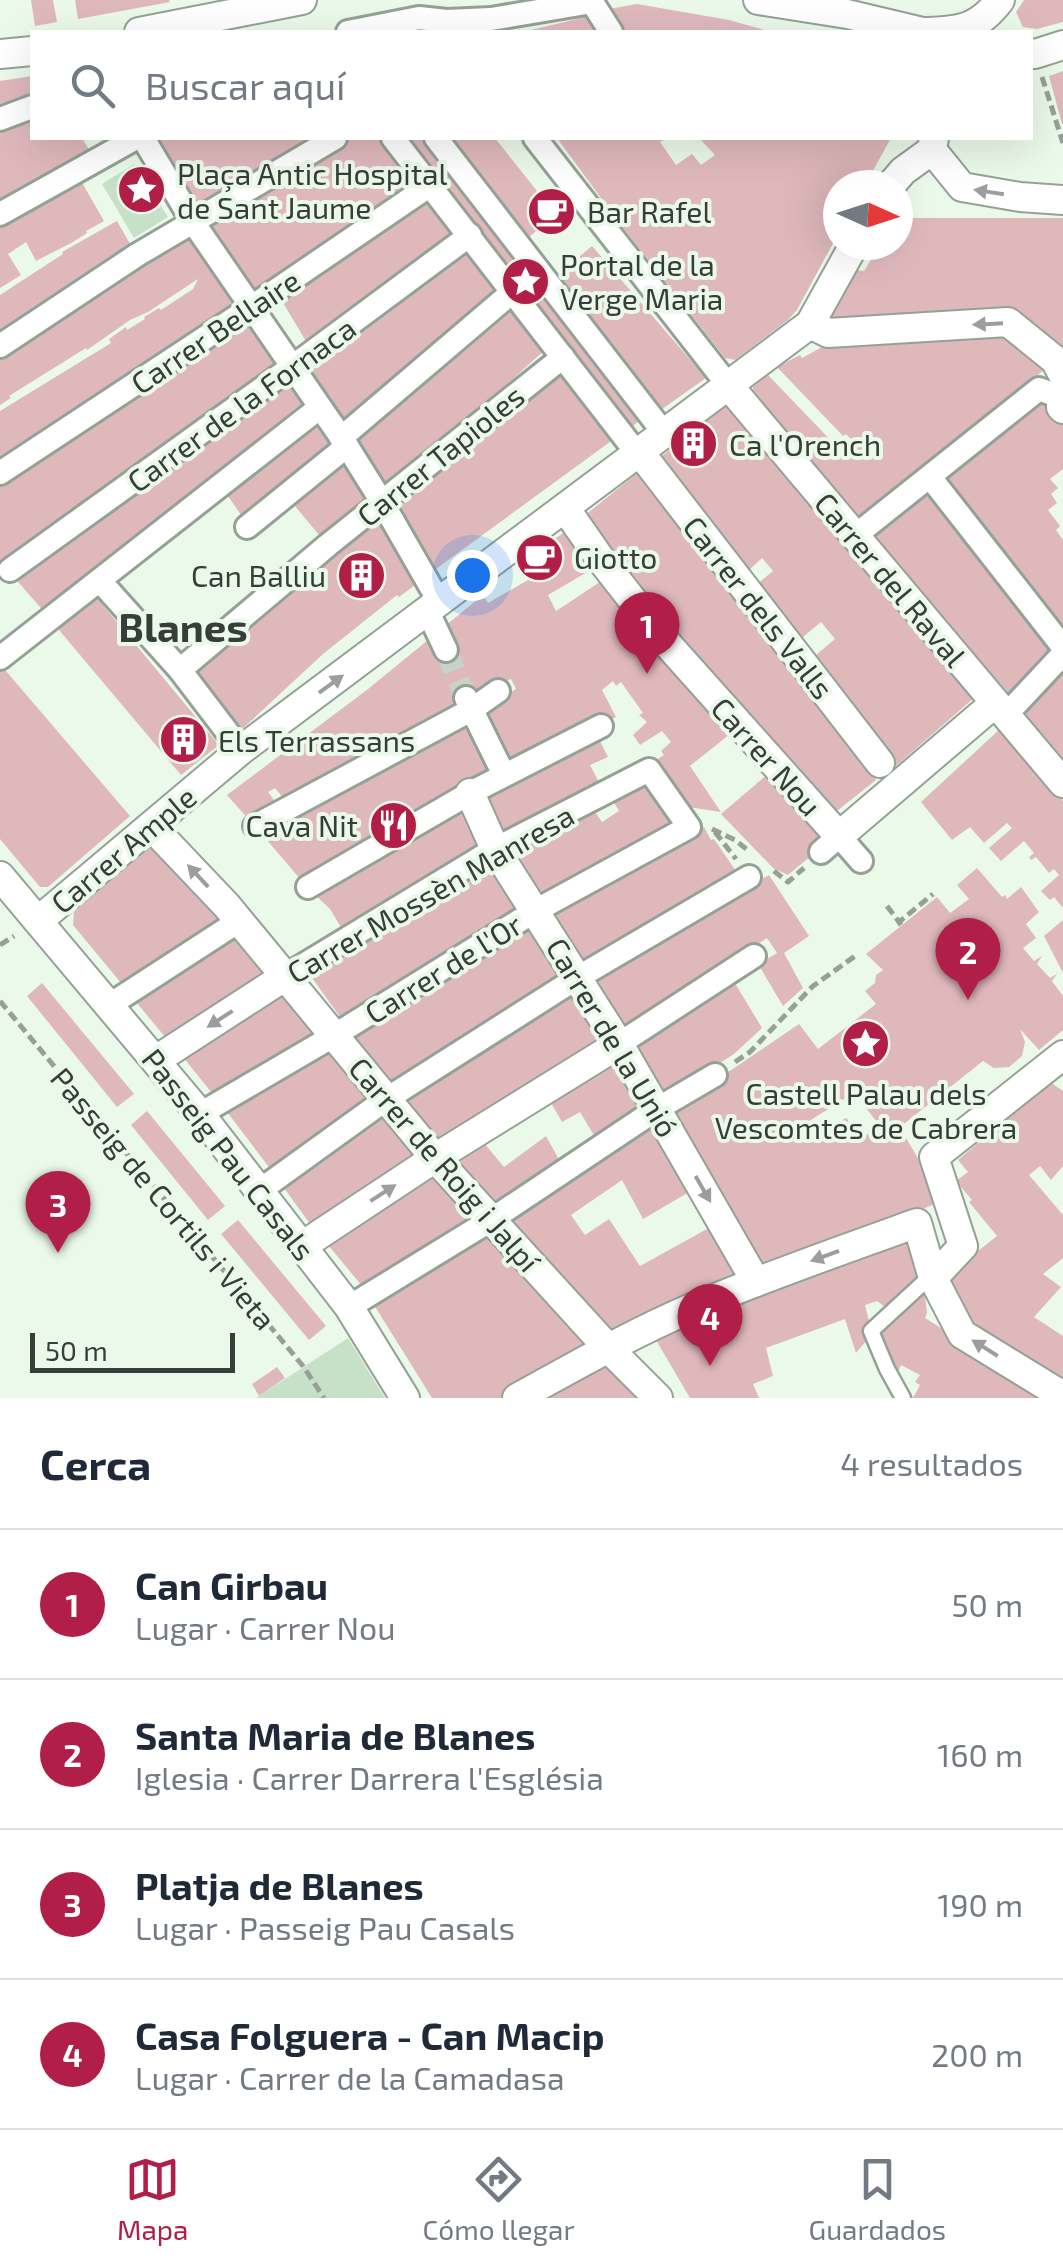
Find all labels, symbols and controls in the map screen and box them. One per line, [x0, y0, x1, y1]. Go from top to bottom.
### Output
search box [30, 30, 1033, 140]
icon: search [65, 58, 120, 113]
text: Buscar aquí [145, 62, 346, 108]
place label: Plaça Antic Hospital de Sant Jaume [177, 155, 448, 225]
place icon: Plaça Antic Hospital de Sant Jaume [116, 164, 168, 216]
north arrow [823, 170, 913, 260]
one-way arrow [972, 184, 1004, 199]
cafe icon: Bar Rafel [526, 185, 578, 237]
place label: Bar Rafel [587, 193, 711, 229]
place label: Portal de la Verge Maria [560, 246, 723, 316]
place icon: Portal de la Verge Maria [499, 255, 551, 307]
street label: Carrer Bellaire [124, 261, 306, 401]
street label: Carrer de la Fornaca [120, 309, 362, 499]
one-way arrow [971, 316, 1003, 332]
street label: Carrer Tapioles [349, 377, 531, 533]
building icon: Ca l'Orench [668, 418, 720, 470]
place label: Ca l'Orench [729, 426, 881, 462]
street label: Carrer del Raval [808, 485, 974, 673]
street label: Carrer dels Valls [677, 509, 841, 705]
cafe icon: Giotto [513, 531, 565, 583]
place label: Giotto [574, 539, 657, 575]
building icon: Can Balliu [335, 549, 387, 601]
your location [447, 550, 498, 601]
place label: Can Balliu [191, 557, 326, 593]
pin: 1 [614, 592, 680, 674]
district label: Blanes [118, 602, 248, 650]
one-way arrow [318, 674, 344, 694]
street label: Carrer Nou [705, 689, 829, 823]
building icon: Els Terrassans [157, 714, 209, 766]
place label: Els Terrassans [218, 722, 415, 758]
street label: Carrer Ample [43, 778, 203, 920]
street label: Carrer Mossèn Manresa [280, 796, 580, 990]
restaurant icon: Cava Nit [367, 799, 419, 851]
place label: Cava Nit [246, 807, 358, 843]
one-way arrow [187, 864, 210, 888]
street label: Carrer de l'Or [358, 906, 528, 1030]
pin: 2 [936, 918, 1000, 1000]
street label: Carrer de la Unió [540, 931, 686, 1143]
one-way arrow [206, 1009, 234, 1027]
place icon: Castell Palau dels Vescomtes de Cabrera [840, 1018, 892, 1070]
street label: Passeig Pau Casals [135, 1041, 323, 1267]
street label: Carrer de Roig i Jalpí [342, 1050, 549, 1279]
street label: Passeig de Cortils i Vieta [44, 1060, 284, 1336]
place label: Castell Palau dels Vescomtes de Cabrera [715, 1075, 1017, 1145]
pin: 3 [26, 1170, 90, 1253]
one-way arrow [694, 1174, 711, 1203]
one-way arrow [370, 1184, 397, 1202]
one-way arrow [810, 1249, 840, 1264]
pin: 4 [678, 1284, 742, 1366]
scale bar [30, 1328, 235, 1372]
text: 50 m [45, 1333, 108, 1367]
one-way arrow [972, 1340, 999, 1358]
text: Cerca [40, 1438, 151, 1488]
text: 4 resultados [840, 1444, 1023, 1482]
text: Can Girbau [135, 1562, 328, 1608]
text: 1 [66, 1585, 79, 1623]
text: 50 m [951, 1585, 1023, 1623]
text: Lugar · Carrer Nou [135, 1608, 395, 1646]
text: Santa Maria de Blanes [135, 1712, 535, 1758]
text: 2 [63, 1735, 82, 1773]
text: 160 m [937, 1735, 1023, 1773]
text: Iglesia · Carrer Darrera l'Església [135, 1758, 604, 1796]
text: Platja de Blanes [135, 1862, 424, 1908]
text: 3 [63, 1885, 82, 1923]
text: 190 m [937, 1885, 1023, 1923]
text: Lugar · Passeig Pau Casals [135, 1908, 515, 1946]
text: Casa Folguera - Can Macip [135, 2012, 605, 2058]
text: 4 [62, 2035, 83, 2073]
text: 200 m [931, 2035, 1023, 2073]
text: Lugar · Carrer de la Camadasa [135, 2058, 564, 2096]
tab: Mapa [117, 2152, 188, 2246]
tab: Cómo llegar [422, 2152, 575, 2246]
tab: Guardados [809, 2152, 946, 2246]

